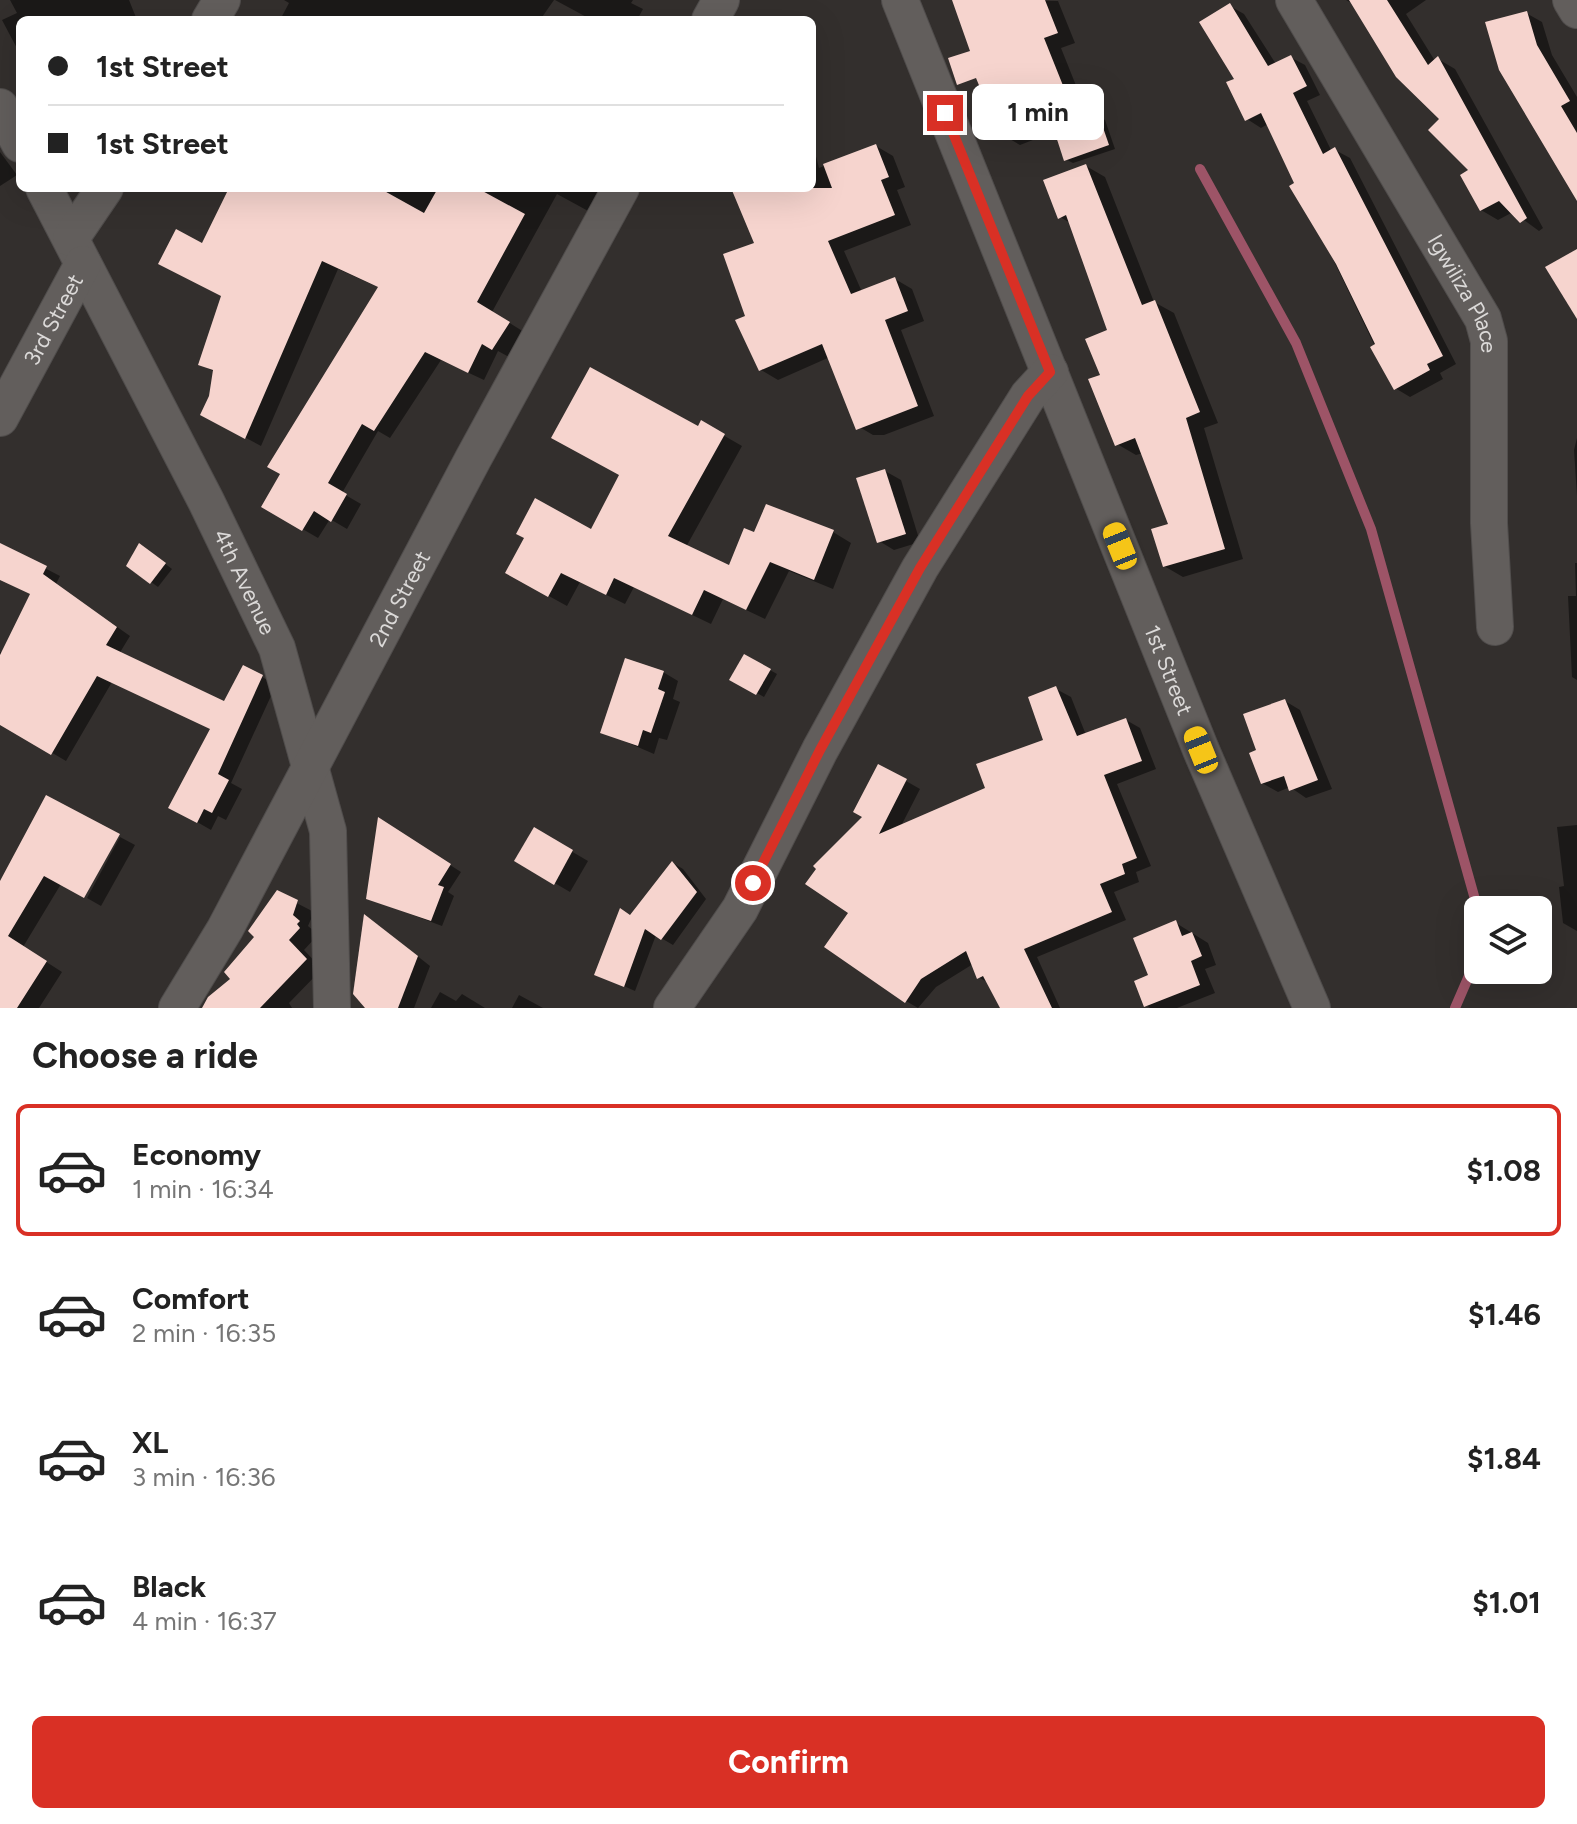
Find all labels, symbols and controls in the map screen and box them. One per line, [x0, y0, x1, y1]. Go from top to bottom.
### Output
text: 1st Street [96, 48, 229, 85]
callout: 1 min [973, 85, 1105, 141]
route end [927, 95, 963, 131]
text: 1 min [1007, 96, 1069, 128]
text: 1st Street [96, 125, 229, 162]
street label: Igwiliza Place [1422, 229, 1503, 353]
street label: 3rd Street [18, 269, 89, 370]
car [1100, 519, 1140, 573]
street label: 4th Avenue [208, 524, 282, 639]
street label: 2nd Street [363, 546, 436, 651]
street label: 1st Street [1139, 621, 1199, 719]
car [1181, 723, 1221, 777]
route start [735, 865, 771, 901]
map controls [1464, 896, 1552, 984]
button: layers [1464, 896, 1552, 984]
text: Choose a ride [32, 1034, 258, 1077]
icon: car [36, 1134, 108, 1206]
text: Economy [132, 1136, 261, 1173]
text: $1.08 [1466, 1152, 1541, 1189]
text: 1 min · 16:34 [132, 1173, 274, 1205]
icon: car [36, 1278, 108, 1350]
text: Comfort [132, 1280, 250, 1317]
text: $1.46 [1468, 1296, 1541, 1333]
text: 2 min · 16:35 [132, 1317, 276, 1349]
icon: car [36, 1422, 108, 1494]
text: XL [132, 1424, 168, 1461]
text: $1.84 [1467, 1440, 1541, 1477]
text: 3 min · 16:36 [132, 1461, 276, 1493]
icon: car [36, 1566, 108, 1638]
text: Black [132, 1568, 206, 1605]
text: $1.01 [1472, 1584, 1541, 1621]
text: 4 min · 16:37 [132, 1605, 277, 1637]
button: Confirm [32, 1716, 1545, 1808]

